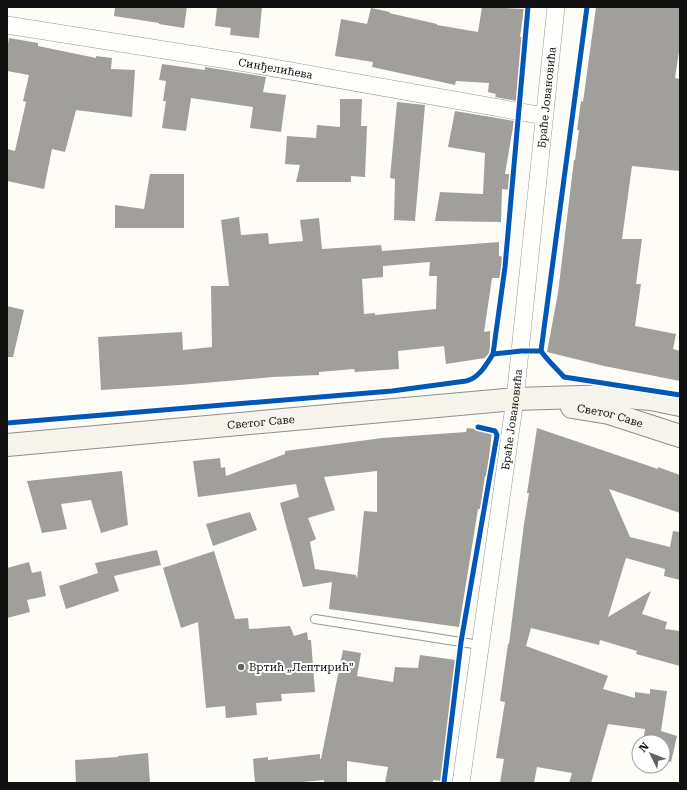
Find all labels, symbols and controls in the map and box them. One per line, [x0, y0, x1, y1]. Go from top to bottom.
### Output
street label: Браће Јовановића [535, 46, 559, 149]
street label: Синђелићева [237, 56, 314, 82]
street label: Браће Јовановића [499, 368, 525, 471]
street label: Светог Саве [576, 402, 645, 431]
street label: Светог Саве [227, 413, 295, 432]
place label: Вртић „Лептирић” [249, 661, 354, 674]
marker: Вртић „Лептирић” [236, 662, 246, 672]
north arrow [631, 734, 671, 774]
text: N [636, 740, 652, 755]

